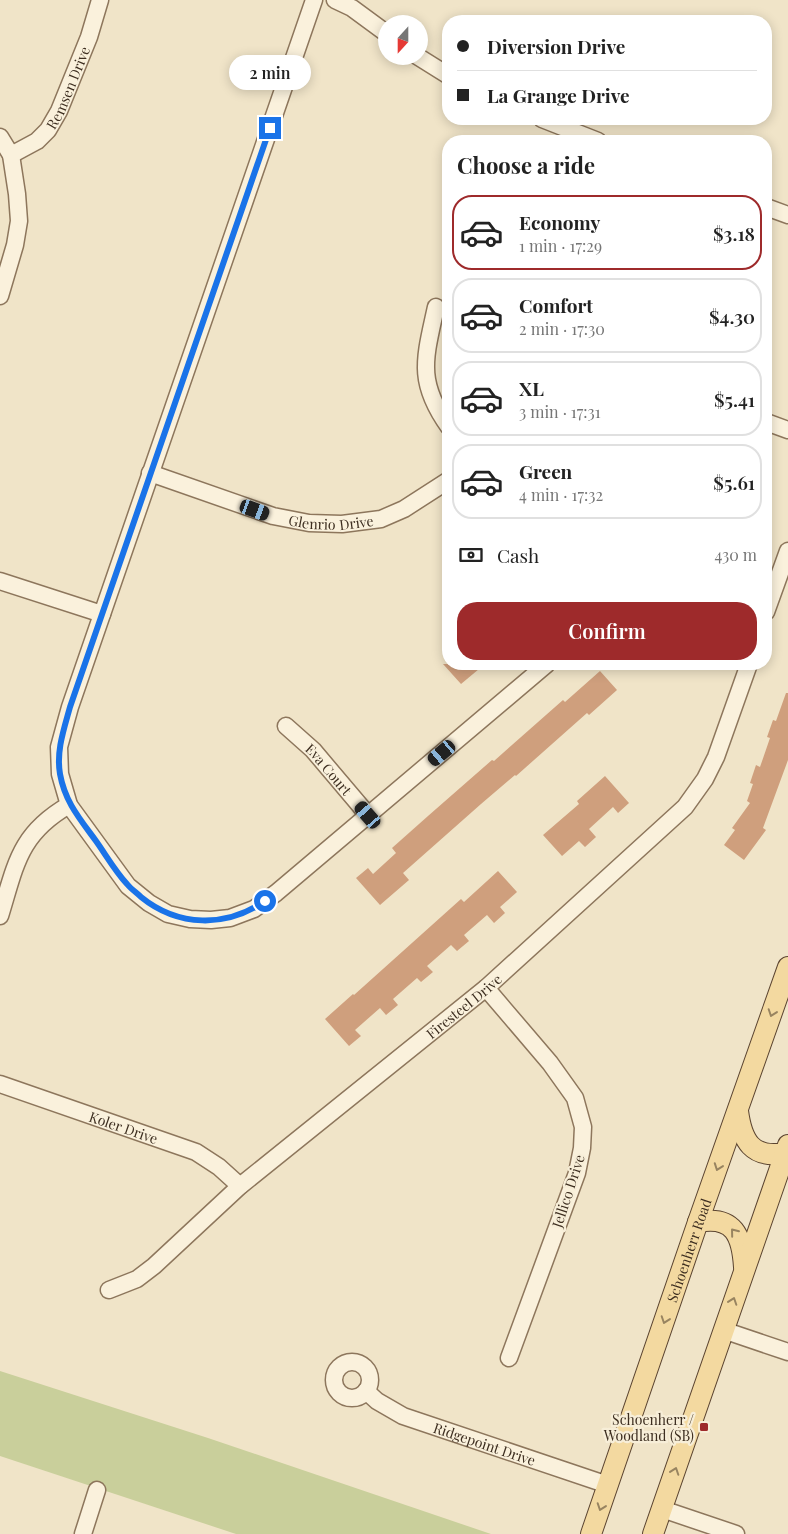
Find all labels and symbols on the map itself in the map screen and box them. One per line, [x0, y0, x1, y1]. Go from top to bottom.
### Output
north arrow [378, 15, 428, 65]
street label: Remsen Drive [41, 43, 94, 132]
callout: 2 min [229, 56, 311, 90]
route end [259, 117, 281, 139]
car [238, 498, 271, 522]
street label: Glenrio Drive [287, 510, 374, 534]
car [425, 738, 458, 768]
street label: Eva Court [302, 739, 357, 800]
car [352, 799, 383, 831]
route start [254, 890, 276, 912]
street label: Firesteel Drive [422, 969, 505, 1042]
one-way arrow [768, 1009, 778, 1017]
street label: Koler Drive [87, 1106, 161, 1148]
street label: Jellico Drive [547, 1152, 589, 1231]
one-way arrow [714, 1162, 724, 1170]
street label: Schoenherr Road [662, 1196, 715, 1305]
one-way arrow [731, 1229, 739, 1238]
one-way arrow [727, 1298, 737, 1306]
one-way arrow [661, 1316, 671, 1324]
place label: Schoenherr / Woodland (SB) [603, 1410, 694, 1445]
street label: Ridgepoint Drive [431, 1417, 538, 1469]
marker: Schoenherr / Woodland (SB) [698, 1421, 710, 1433]
one-way arrow [669, 1468, 679, 1476]
one-way arrow [597, 1502, 607, 1511]

